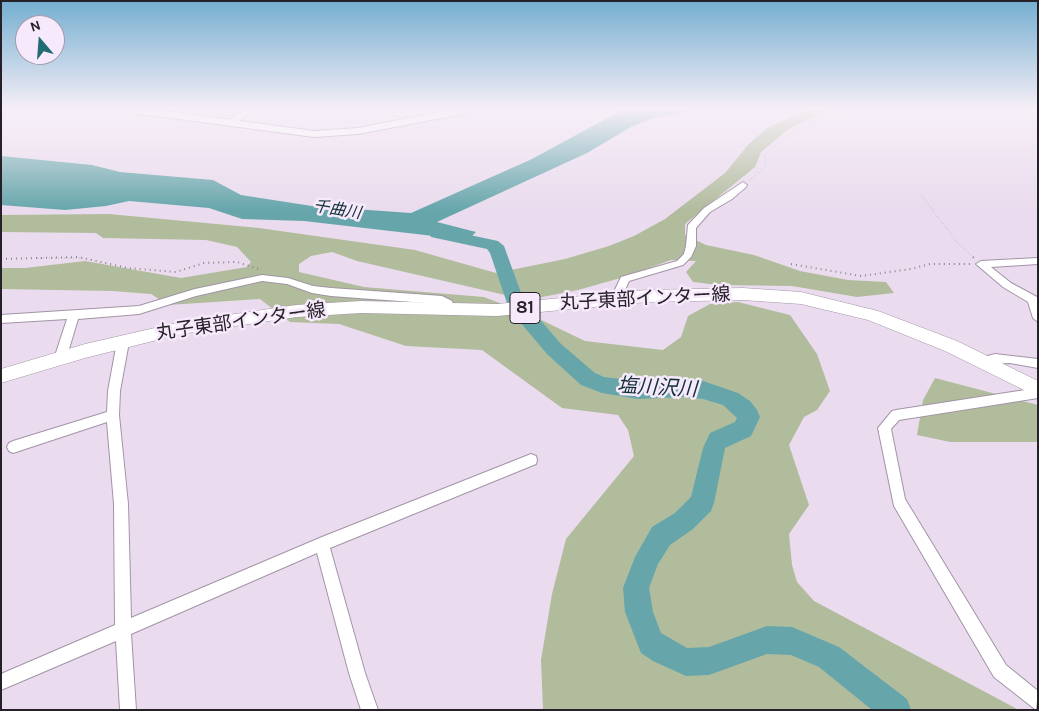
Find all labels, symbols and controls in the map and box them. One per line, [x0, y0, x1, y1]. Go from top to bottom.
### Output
north arrow [15, 15, 65, 65]
text: N [28, 17, 43, 36]
water label: 千曲川 [312, 197, 362, 223]
street label: 丸子東部インター線 [559, 283, 731, 315]
road number: 81 [510, 292, 540, 324]
street label: 丸子東部インター線 [155, 299, 327, 345]
water label: 塩川沢川 [616, 374, 698, 402]

